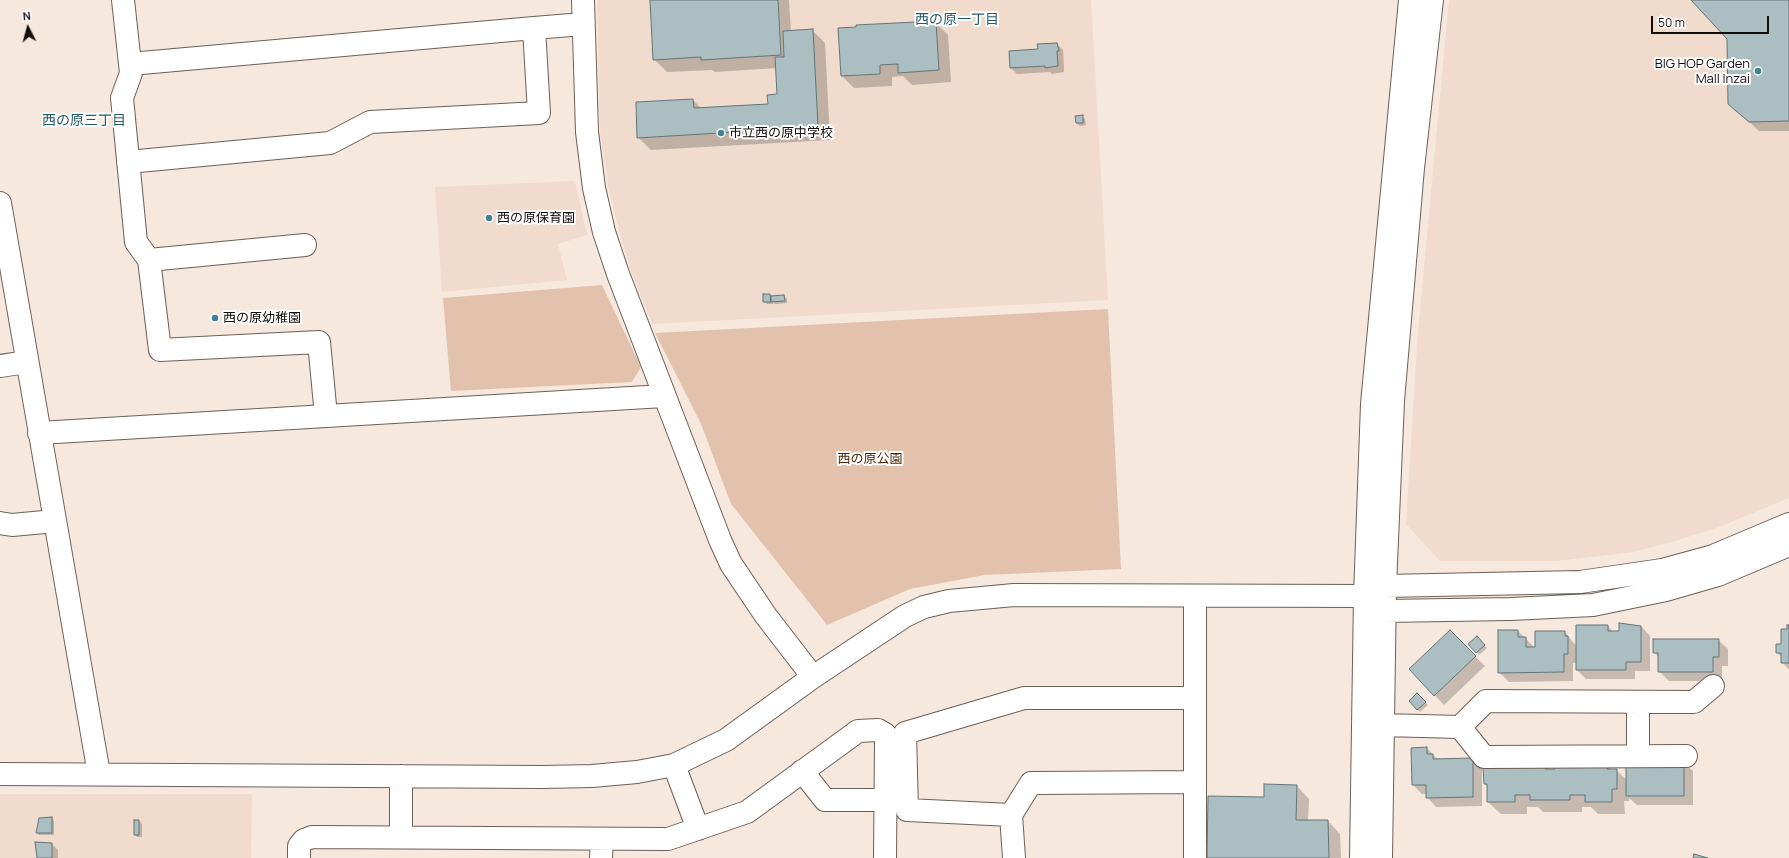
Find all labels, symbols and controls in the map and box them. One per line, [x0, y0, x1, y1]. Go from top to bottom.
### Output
north arrow [8, 8, 48, 48]
text: N [22, 8, 31, 23]
scale bar [1653, 8, 1771, 34]
district label: 西の原一丁目 [915, 12, 999, 28]
text: 50 m [1658, 14, 1685, 31]
place label: BIG HOP Garden Mall Inzai [1655, 56, 1750, 87]
marker: BIG HOP Garden Mall Inzai [1753, 66, 1763, 76]
district label: 西の原三丁目 [42, 113, 126, 129]
place label: 市立西の原中学校 [729, 125, 833, 141]
marker: 市立西の原中学校 [716, 128, 726, 138]
place label: 西の原保育園 [497, 210, 575, 226]
marker: 西の原保育園 [484, 213, 494, 223]
place label: 西の原幼稚園 [223, 310, 301, 326]
marker: 西の原幼稚園 [210, 313, 220, 323]
park label: 西の原公園 [838, 451, 902, 467]

